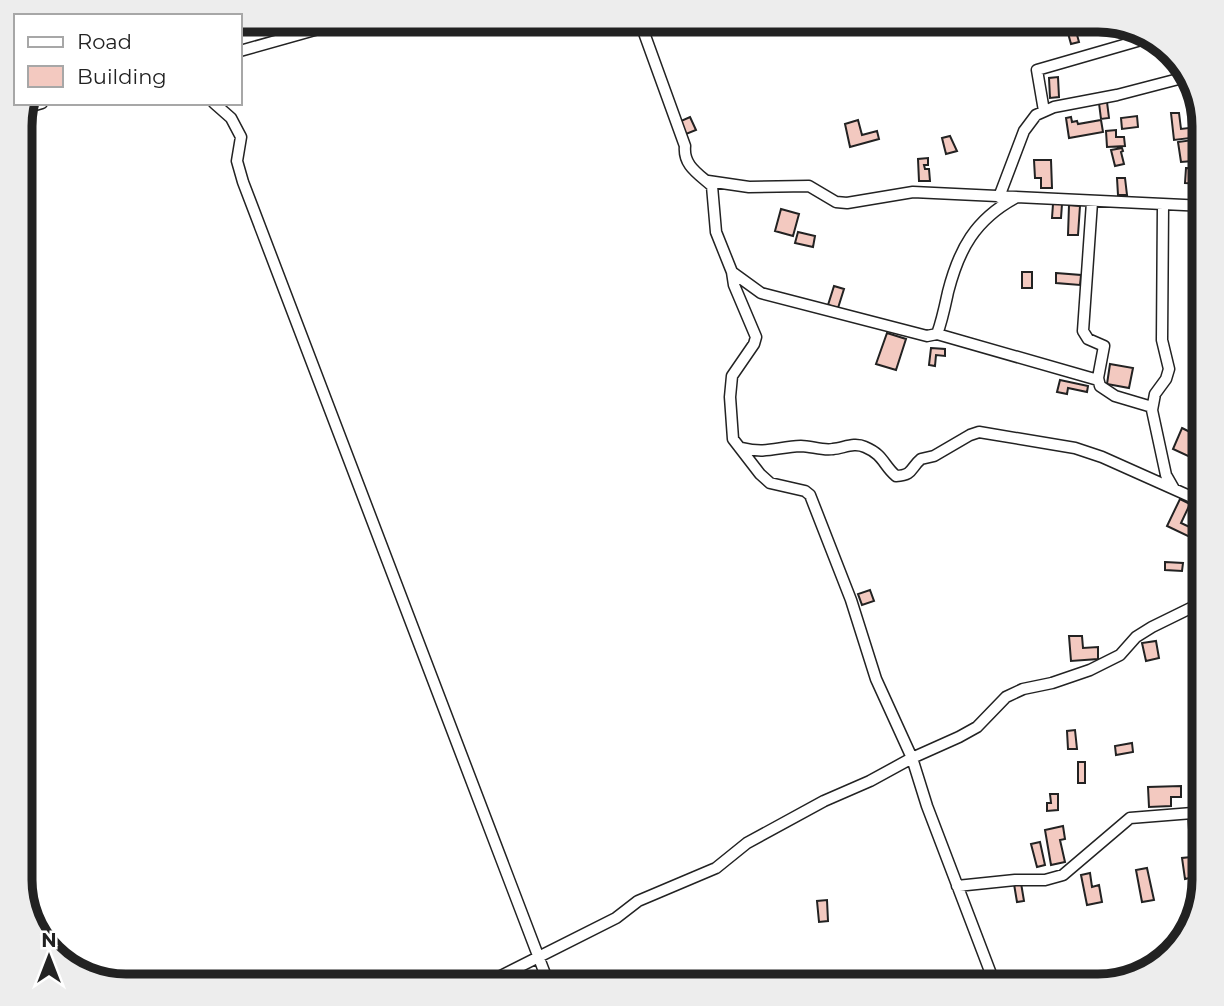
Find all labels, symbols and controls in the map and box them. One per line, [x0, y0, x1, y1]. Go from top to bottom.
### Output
legend [14, 14, 242, 105]
text: Road [77, 29, 132, 54]
text: Building [77, 64, 167, 89]
north arrow [14, 922, 84, 992]
text: N [41, 929, 57, 952]

